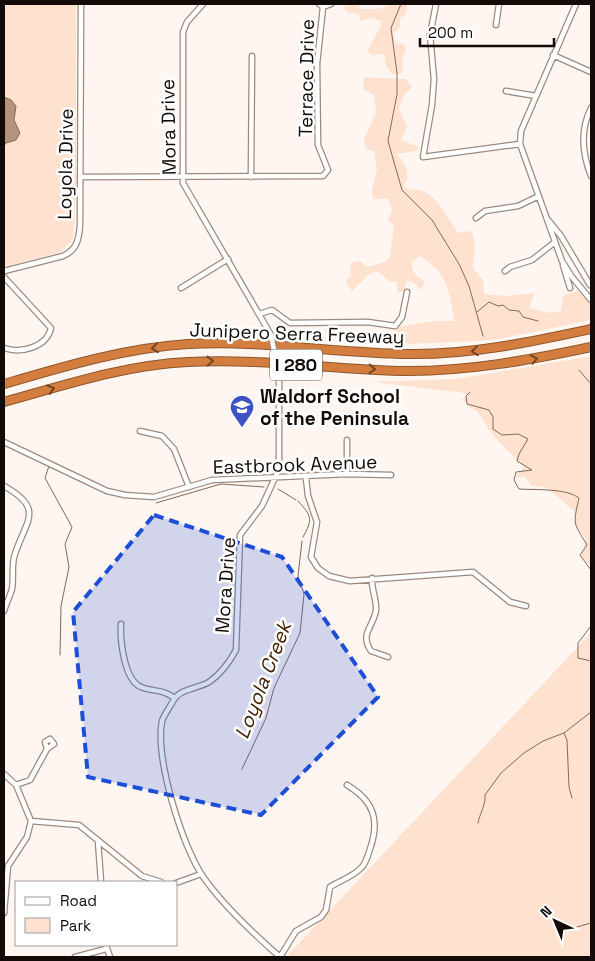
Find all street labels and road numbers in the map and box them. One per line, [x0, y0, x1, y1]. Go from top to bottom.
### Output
street label: Terrace Drive [293, 19, 320, 137]
street label: Mora Drive [155, 79, 182, 175]
street label: Loyola Drive [52, 108, 79, 220]
street label: Junipero Serra Freeway [189, 317, 405, 350]
road number: I 280 [270, 350, 322, 380]
street label: Eastbrook Avenue [212, 449, 378, 480]
street label: Mora Drive [210, 536, 241, 634]

